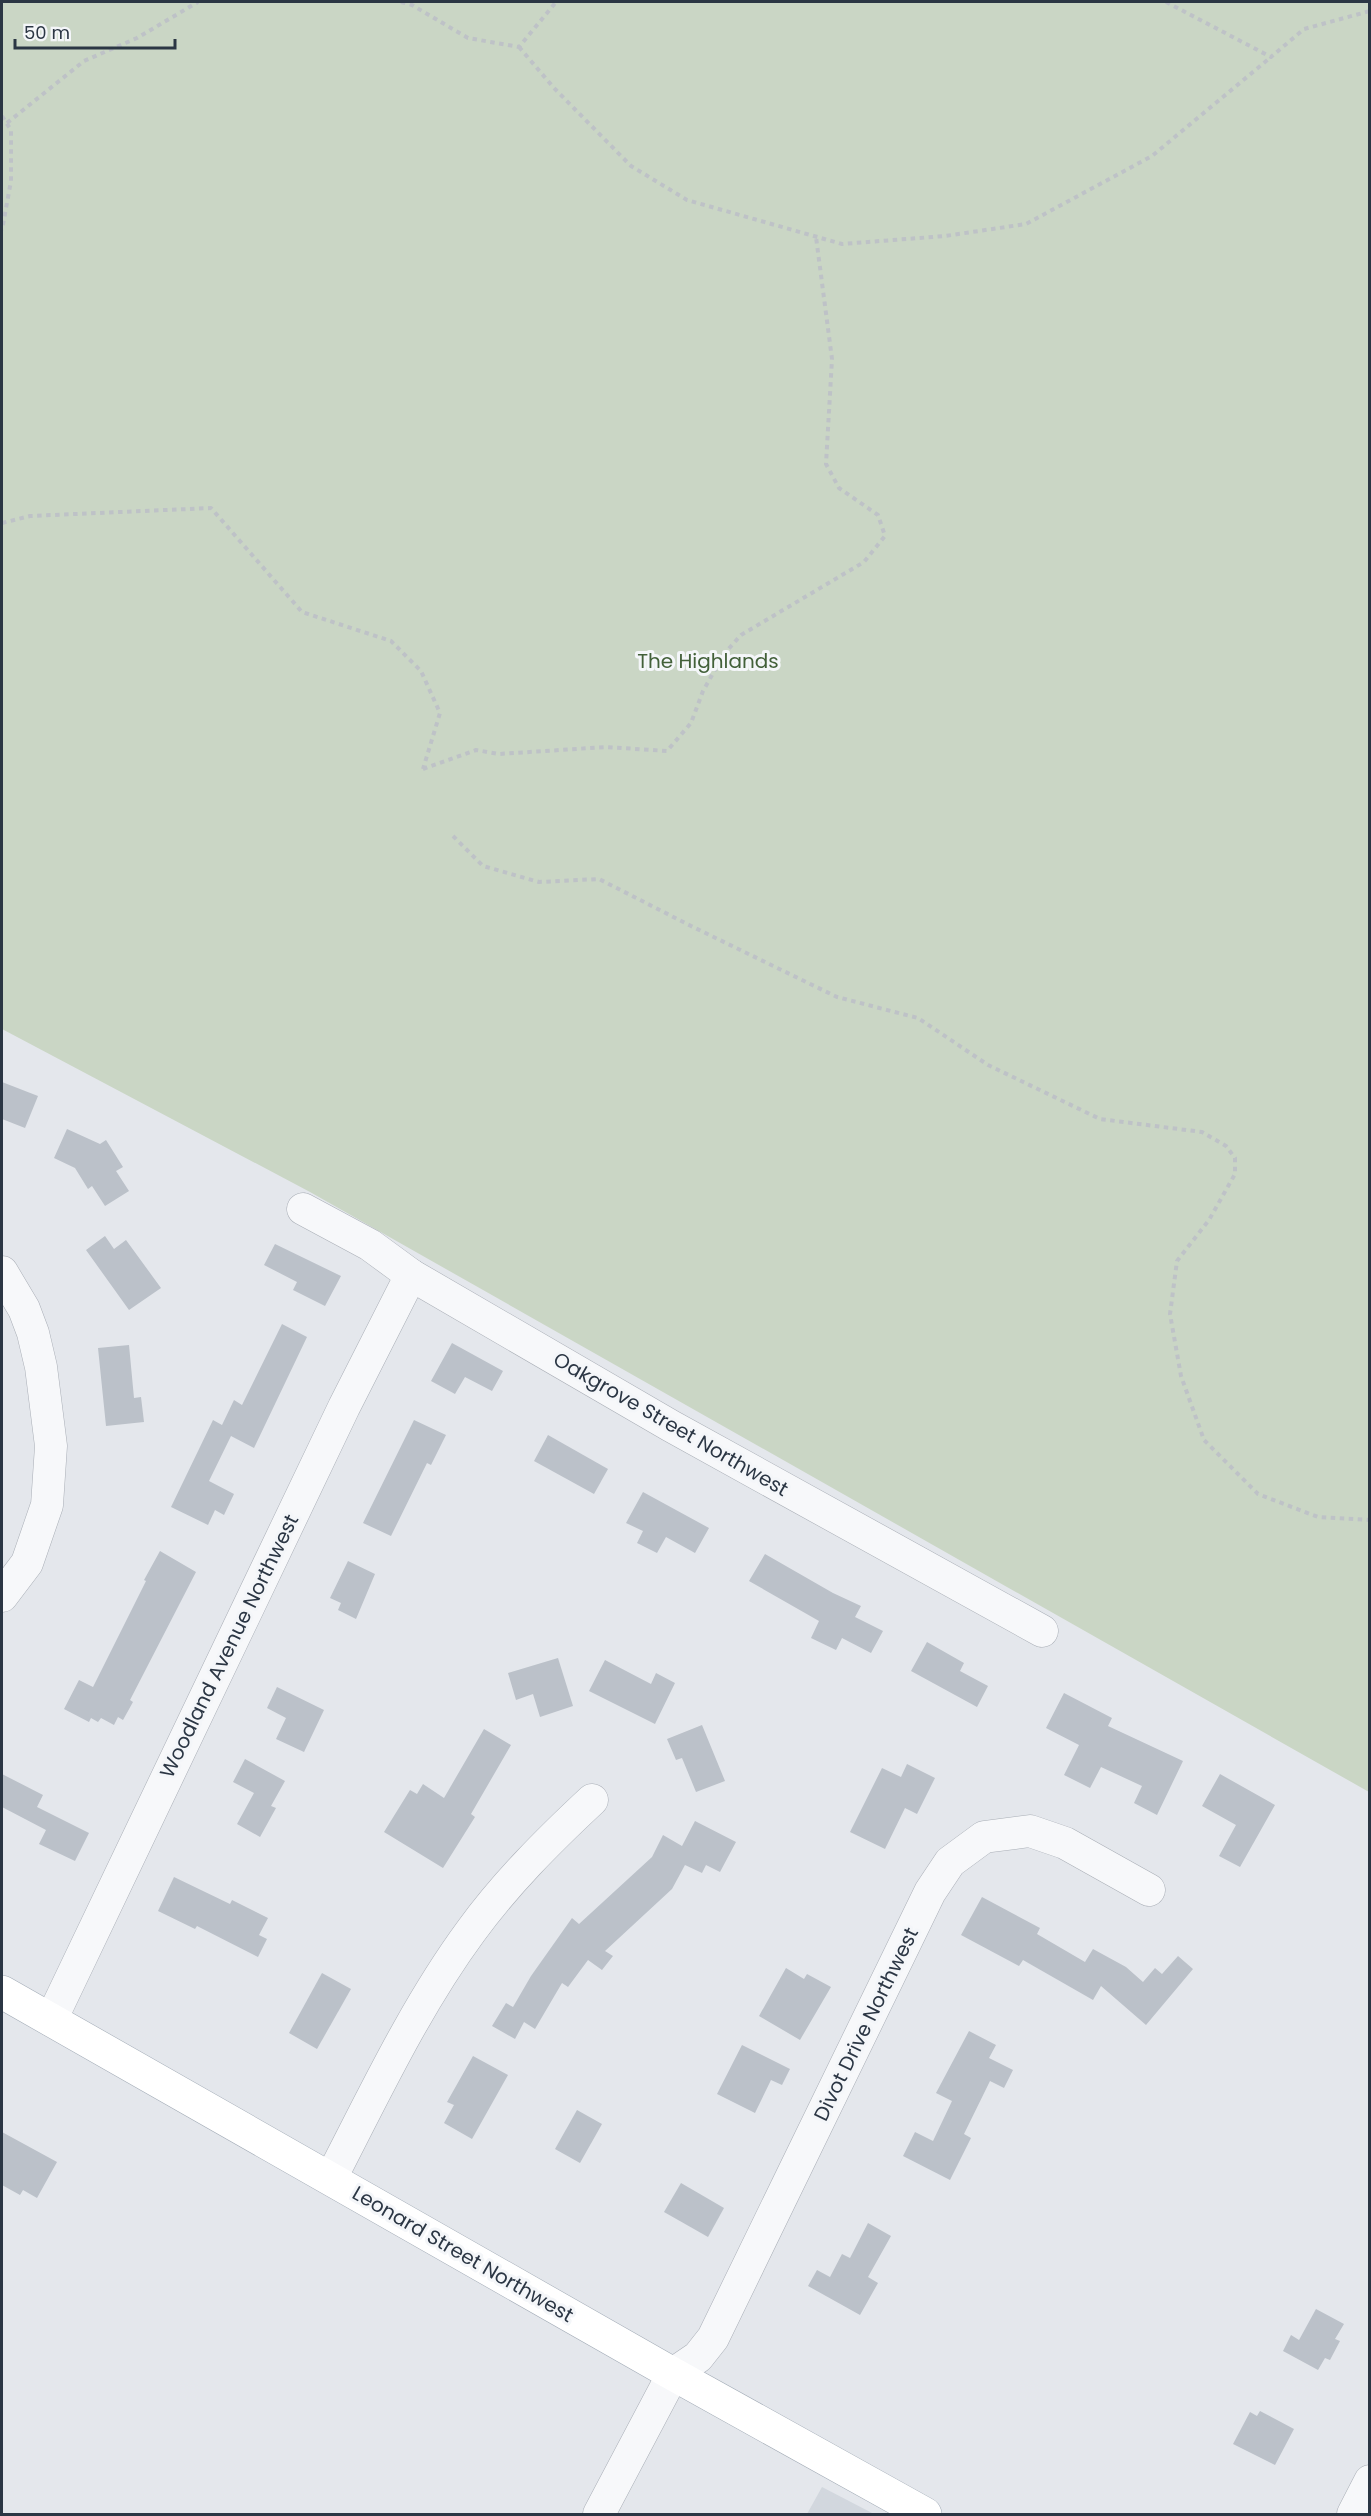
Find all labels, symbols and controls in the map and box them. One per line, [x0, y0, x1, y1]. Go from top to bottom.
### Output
scale bar [15, 12, 176, 50]
text: 50 m [24, 20, 70, 45]
park label: The Highlands [637, 647, 779, 675]
street label: Oakgrove Street Northwest [548, 1345, 794, 1503]
street label: Woodland Avenue Northwest [153, 1509, 305, 1783]
street label: Divot Drive Northwest [807, 1923, 925, 2125]
street label: Leonard Street Northwest [347, 2179, 579, 2329]

